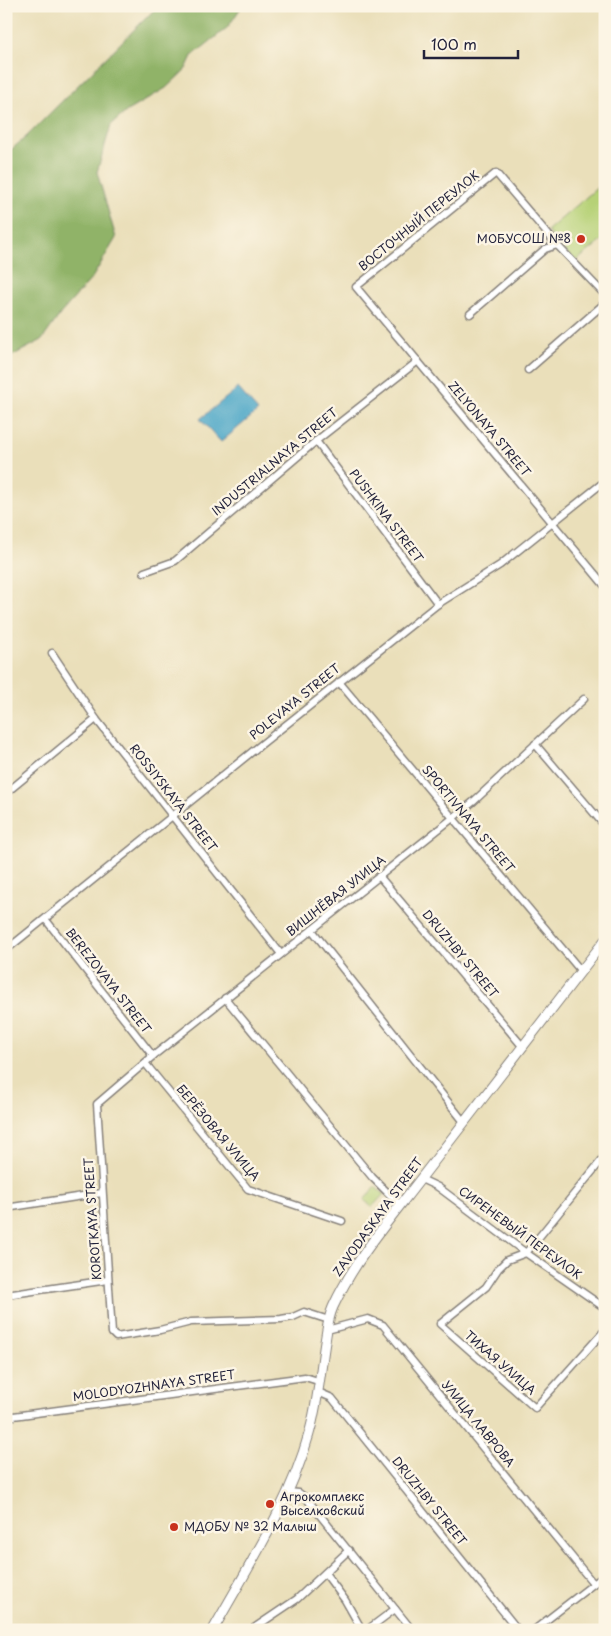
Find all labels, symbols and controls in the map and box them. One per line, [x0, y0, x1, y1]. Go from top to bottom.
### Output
scale bar [424, 28, 517, 60]
text: 100 m [431, 32, 477, 55]
street label: ВОСТОЧНЫЙ ПЕРЕУЛОК [354, 166, 483, 275]
place label: МОБУСОШ №8 [477, 229, 571, 247]
marker: МОБУСОШ №8 [575, 233, 587, 245]
street label: ZELYONAYA STREET [444, 377, 536, 481]
street label: INDUSTRIALNAYA STREET [207, 403, 342, 519]
street label: PUSHKINA STREET [346, 465, 428, 567]
street label: POLEVAYA STREET [245, 658, 344, 743]
street label: ROSSIYSKAYA STREET [126, 740, 222, 856]
street label: SPORTIVNAYA STREET [418, 761, 520, 877]
street label: ВИШНЁВАЯ УЛИЦА [282, 851, 389, 940]
street label: DRUZHBY STREET [419, 906, 503, 1002]
street label: BEREZOVAYA STREET [62, 924, 156, 1038]
street label: БЕРЁЗОВАЯ УЛИЦА [173, 1080, 265, 1184]
street label: ZAVODASKAYA STREET [328, 1153, 427, 1279]
street label: KOROTKAYA STREET [79, 1156, 105, 1281]
street label: СИРЕНЕВЫЙ ПЕРЕУЛОК [455, 1181, 586, 1283]
street label: ТИХАЯ УЛИЦА [461, 1326, 540, 1399]
street label: MOLODYOZHNAYA STREET [72, 1365, 237, 1405]
street label: УЛИЦА ЛАВРОВА [438, 1376, 520, 1471]
street label: DRUZHBY STREET [388, 1452, 472, 1549]
place label: Агрокомплекс Выселковский [280, 1487, 364, 1519]
marker: Агрокомплекс Выселковский [264, 1498, 276, 1510]
place label: МДОБУ № 32 Малыш [184, 1517, 317, 1535]
marker: МДОБУ № 32 Малыш [168, 1521, 180, 1533]

